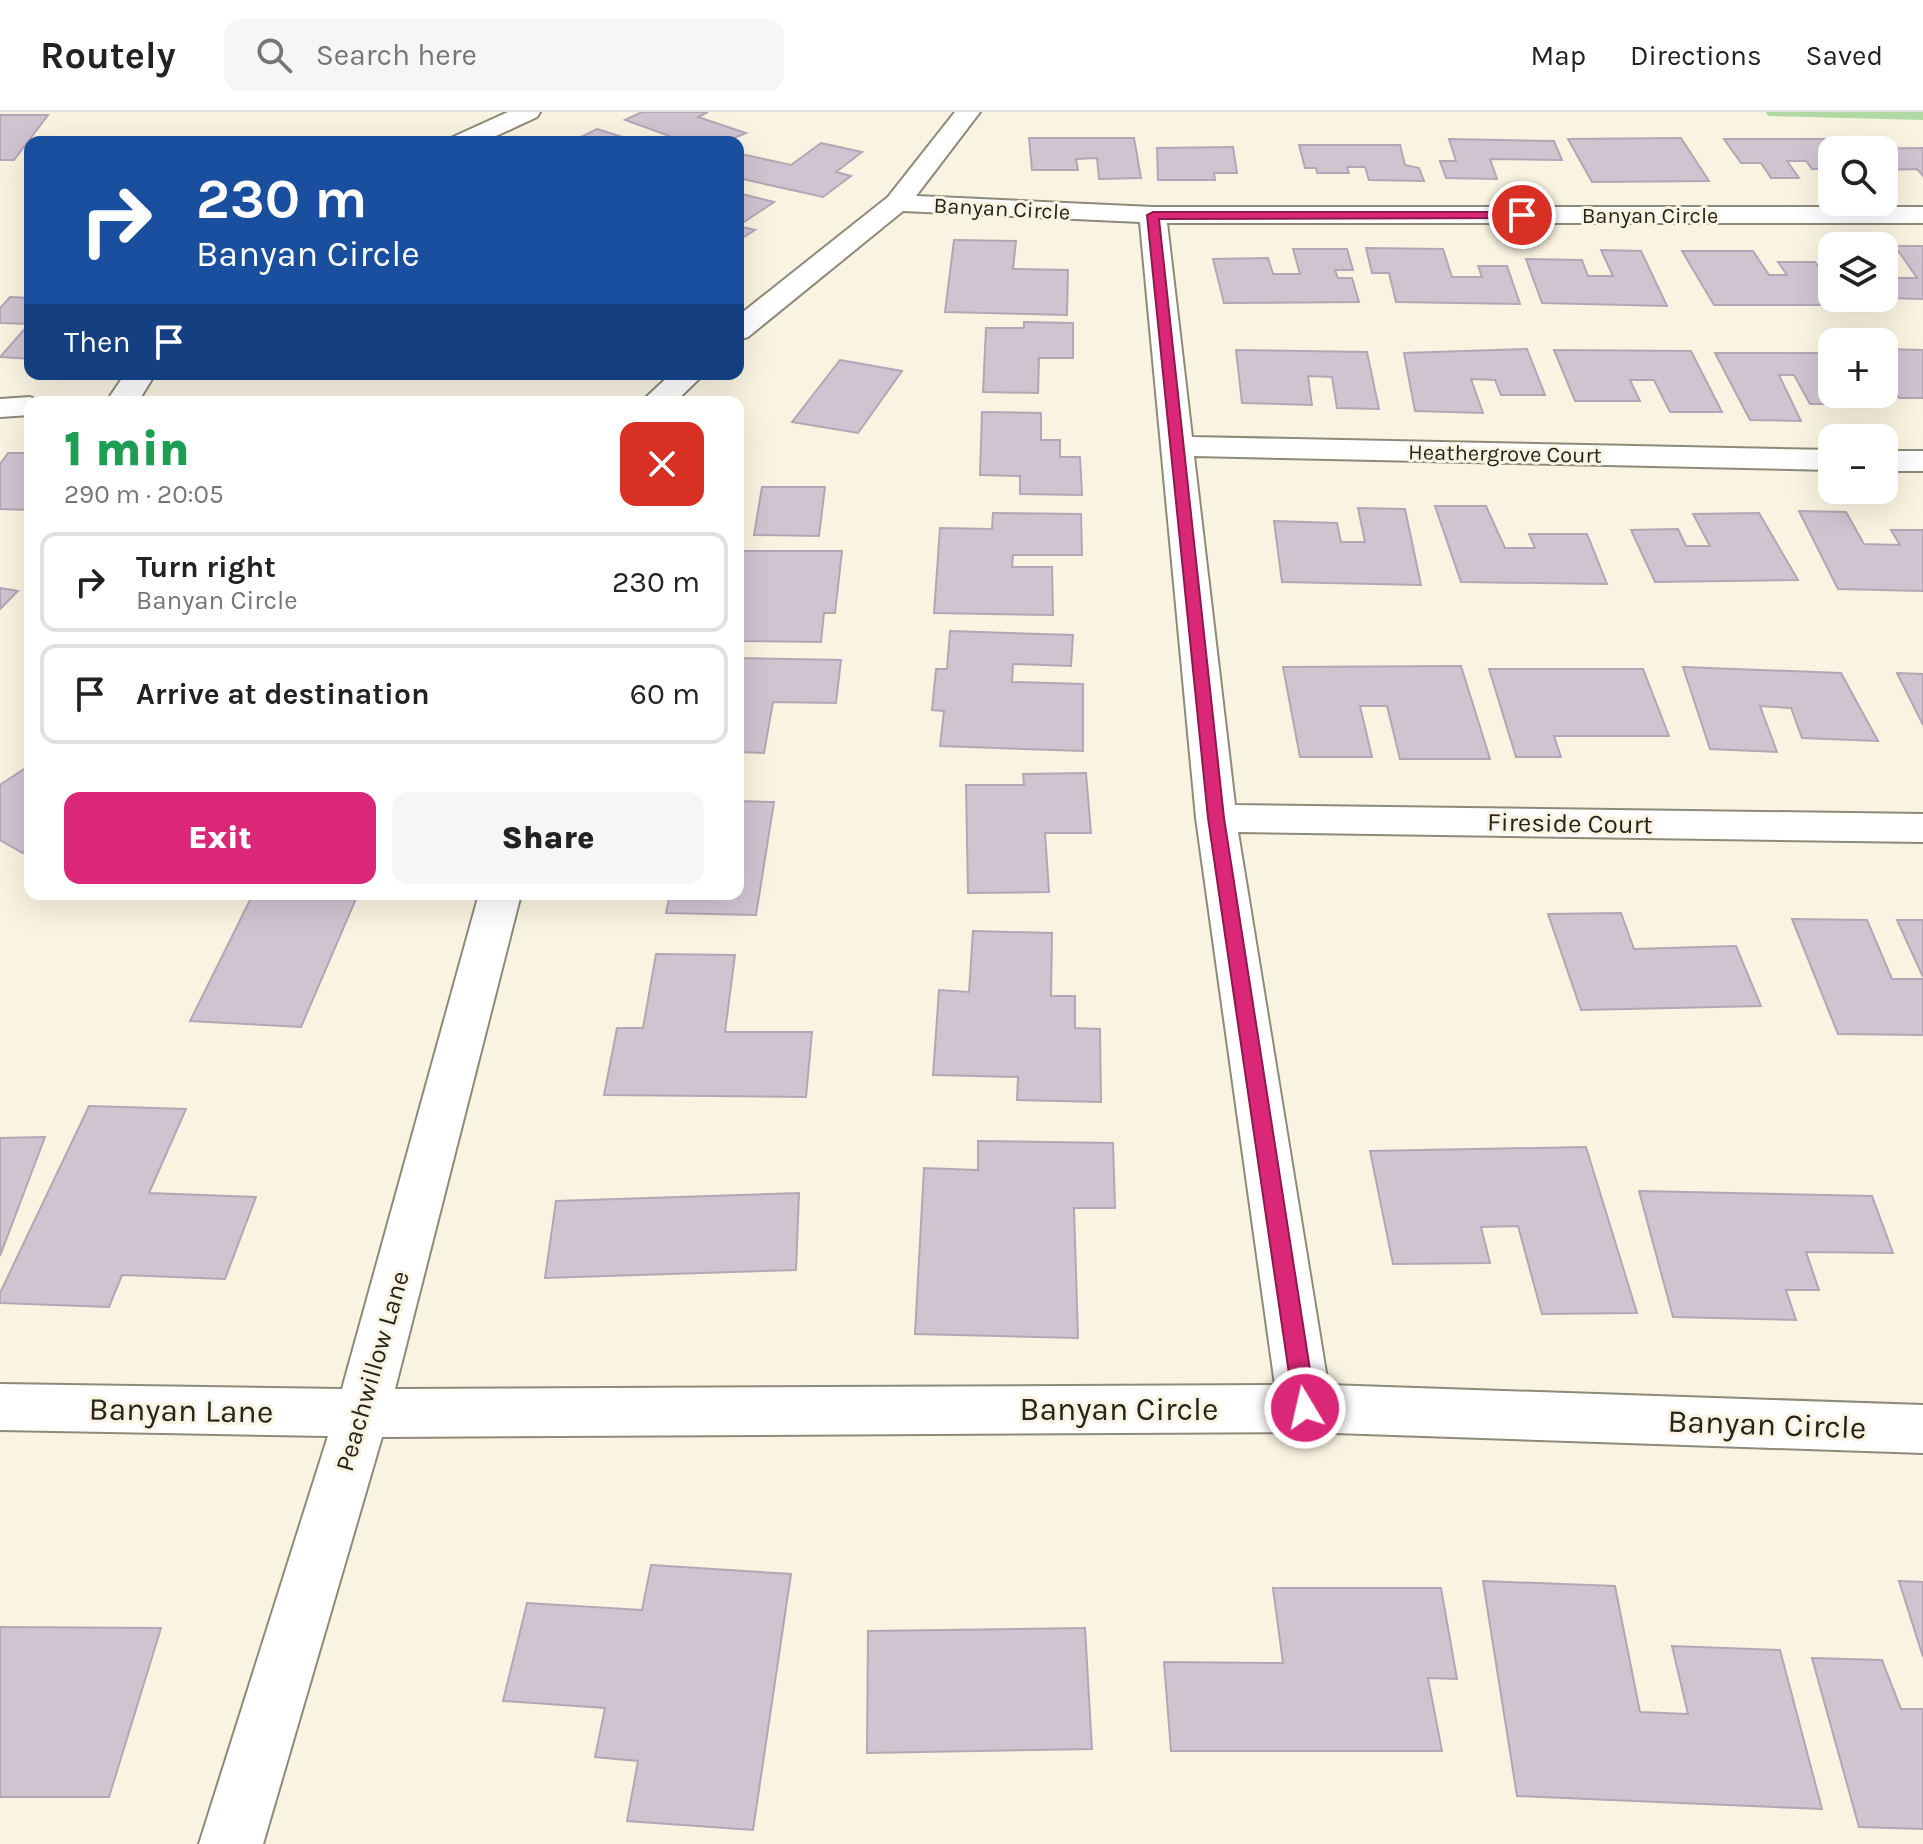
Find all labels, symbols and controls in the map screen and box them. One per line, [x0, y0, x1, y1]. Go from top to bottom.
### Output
search box [224, 19, 784, 91]
text: Routely [40, 33, 176, 78]
icon: search [252, 33, 296, 77]
text: Search here [316, 37, 477, 73]
text: Map [1531, 39, 1586, 72]
text: Directions [1630, 39, 1762, 72]
text: Saved [1806, 39, 1883, 72]
map controls [1818, 136, 1898, 504]
button: search [1818, 136, 1898, 216]
text: 230 m [196, 166, 367, 231]
icon: right [64, 168, 168, 272]
pin [1488, 181, 1556, 249]
street label: Banyan Circle [933, 192, 1071, 226]
icon: arrive [1500, 193, 1544, 237]
street label: Banyan Circle [1582, 203, 1718, 229]
button: layers [1818, 232, 1898, 312]
text: Banyan Circle [196, 233, 420, 275]
icon: arrive [147, 320, 191, 364]
text: Then [64, 324, 131, 360]
button: + [1818, 328, 1898, 408]
text: 1 min [64, 421, 190, 477]
button: close [620, 422, 704, 506]
button: − [1818, 424, 1898, 504]
street label: Heathergrove Court [1408, 439, 1602, 469]
text: 290 m · 20:05 [64, 479, 224, 510]
text: Turn right [136, 549, 276, 585]
icon: right [68, 560, 112, 604]
text: 230 m [612, 564, 700, 600]
text: Banyan Circle [136, 585, 298, 616]
icon: arrive [68, 672, 112, 716]
text: Arrive at destination [136, 676, 430, 712]
text: 60 m [630, 676, 700, 712]
button: Exit [64, 792, 376, 884]
button: Share [392, 792, 704, 884]
street label: Fireside Court [1487, 807, 1653, 840]
street label: Peachwillow Lane [329, 1267, 416, 1475]
position arrow [1263, 1366, 1347, 1450]
street label: Banyan Lane [88, 1390, 274, 1431]
street label: Banyan Circle [1020, 1391, 1218, 1428]
street label: Banyan Circle [1667, 1403, 1867, 1446]

